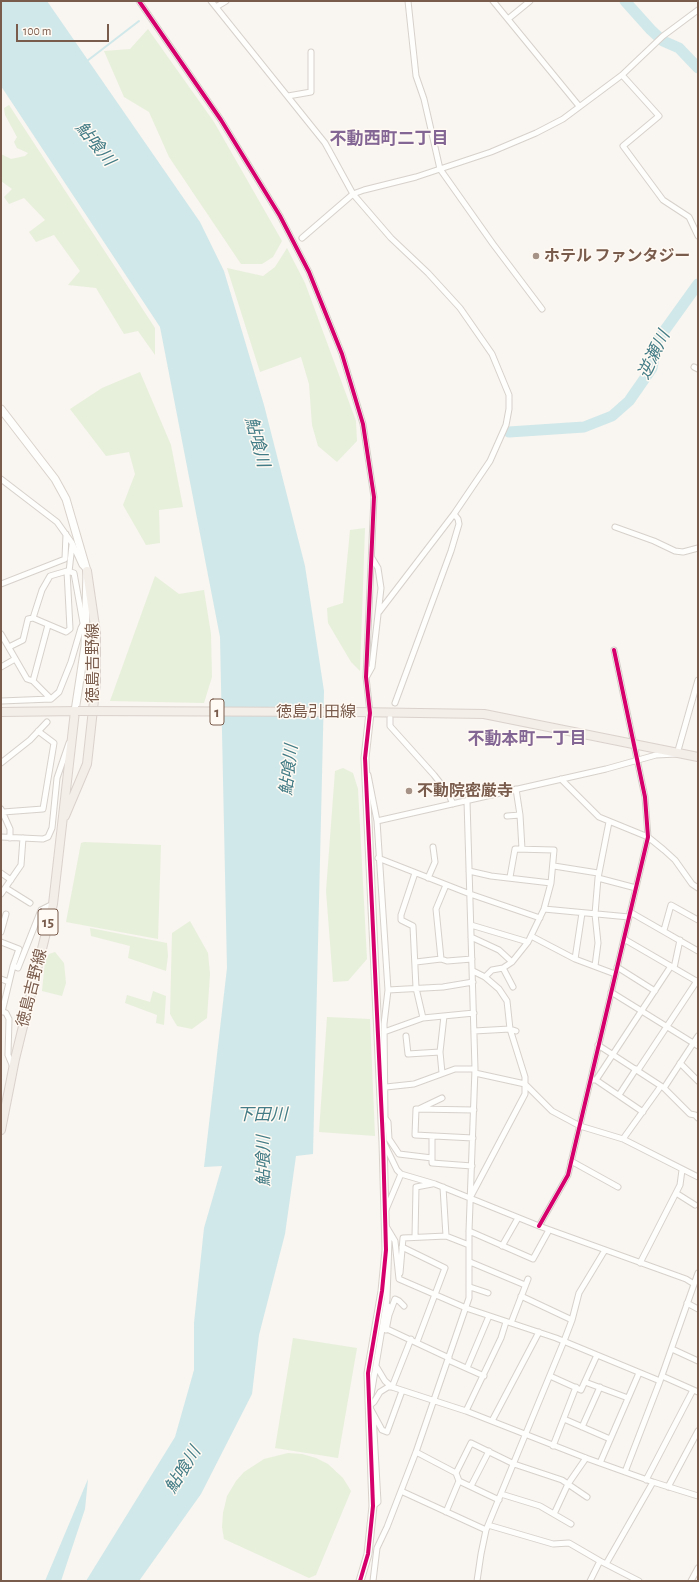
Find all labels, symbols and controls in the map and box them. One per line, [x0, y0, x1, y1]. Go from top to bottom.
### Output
scale bar [18, 16, 111, 42]
text: 100 m [23, 25, 51, 37]
water label: 鮎喰川 [71, 118, 119, 170]
district label: 不動西町二丁目 [330, 129, 448, 149]
place label: ホテル ファンタジー [544, 246, 690, 266]
marker: ホテル ファンタジー [531, 251, 541, 261]
water label: 逆瀬川 [634, 328, 674, 382]
water label: 鮎喰川 [241, 415, 273, 469]
street label: 徳島吉野線 [83, 623, 103, 703]
road number: 1 [210, 699, 224, 725]
street label: 徳島引田線 [276, 702, 356, 722]
district label: 不動本町一丁目 [468, 729, 586, 749]
water label: 鮎喰川 [276, 743, 302, 797]
place label: 不動院密厳寺 [417, 781, 513, 801]
marker: 不動院密厳寺 [404, 786, 414, 796]
road number: 15 [38, 909, 58, 935]
street label: 徳島吉野線 [13, 947, 51, 1029]
water label: 下田川 [237, 1105, 287, 1125]
water label: 鮎喰川 [254, 1136, 274, 1186]
water label: 鮎喰川 [161, 1443, 205, 1497]

